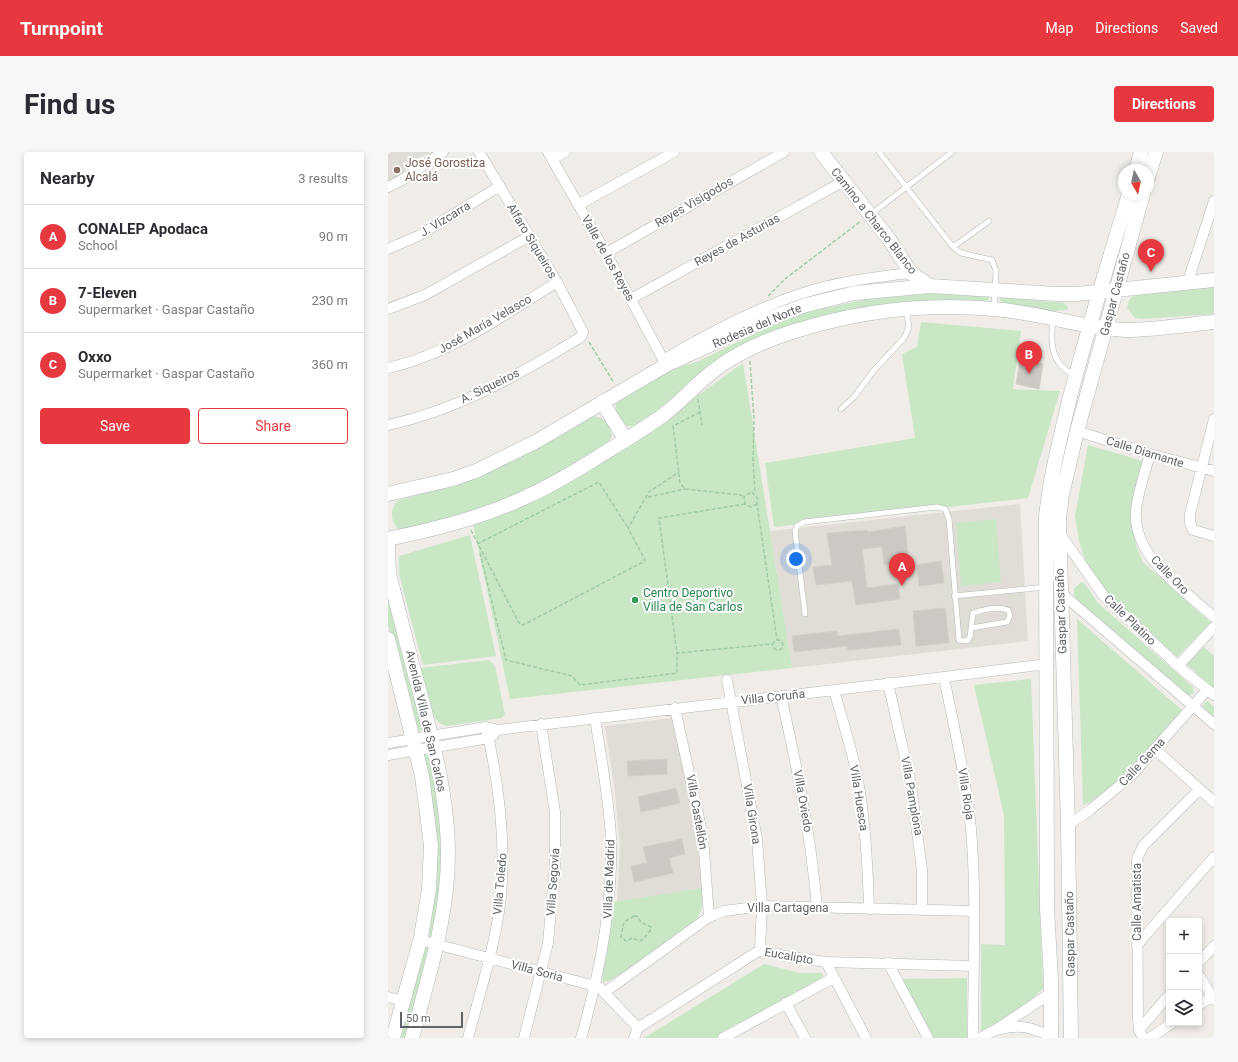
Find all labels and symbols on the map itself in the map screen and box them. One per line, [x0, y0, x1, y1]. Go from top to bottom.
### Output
place label: José Gorostiza Alcalá [405, 156, 485, 184]
north arrow [1118, 164, 1154, 200]
marker: José Gorostiza Alcalá [392, 165, 402, 175]
street label: Camino a Charco Blanco [828, 165, 920, 277]
street label: Reyes Visigodos [652, 174, 736, 230]
street label: J. Vizcarra [417, 198, 473, 240]
street label: Alfaro Siqueiros [504, 201, 560, 281]
street label: Reyes de Asturias [692, 211, 782, 269]
street label: Valle de los Reyes [579, 213, 637, 303]
pin: C [1138, 239, 1164, 272]
street label: Gaspar Castaño [1097, 251, 1133, 337]
street label: José María Velasco [436, 292, 534, 356]
street label: Rodesia del Norte [711, 301, 803, 351]
pin: B [1016, 341, 1042, 374]
street label: A. Siqueiros [458, 366, 522, 406]
street label: Calle Diamante [1104, 433, 1186, 471]
your location [786, 549, 806, 569]
pin: A [889, 553, 915, 586]
street label: Calle Oro [1148, 553, 1192, 597]
street label: Gaspar Castaño [1053, 568, 1069, 654]
place label: Centro Deportivo Villa de San Carlos [643, 586, 743, 614]
street label: Calle Platino [1101, 592, 1159, 648]
marker: Centro Deportivo Villa de San Carlos [630, 595, 640, 605]
street label: Avenida Villa de San Carlos [403, 649, 449, 793]
street label: Villa Coruña [740, 687, 806, 707]
street label: Calle Gema [1116, 735, 1168, 789]
street label: Villa Pamplona [898, 755, 926, 837]
street label: Villa Huesca [847, 764, 871, 832]
street label: Villa Rioja [955, 767, 977, 821]
street label: Villa Oviedo [791, 769, 815, 833]
street label: Villa Castellón [684, 773, 710, 851]
street label: Villa Girona [740, 783, 764, 845]
street label: Villa de Madrid [601, 839, 617, 919]
street label: Villa Segovia [544, 848, 562, 916]
street label: Villa Toledo [490, 852, 510, 915]
street label: Calle Amatista [1130, 863, 1144, 941]
street label: Gaspar Castaño [1062, 891, 1078, 977]
street label: Villa Cartagena [747, 901, 829, 915]
street label: Eucalipto [763, 945, 815, 967]
street label: Villa Soria [509, 957, 565, 985]
scale bar [400, 1010, 463, 1029]

